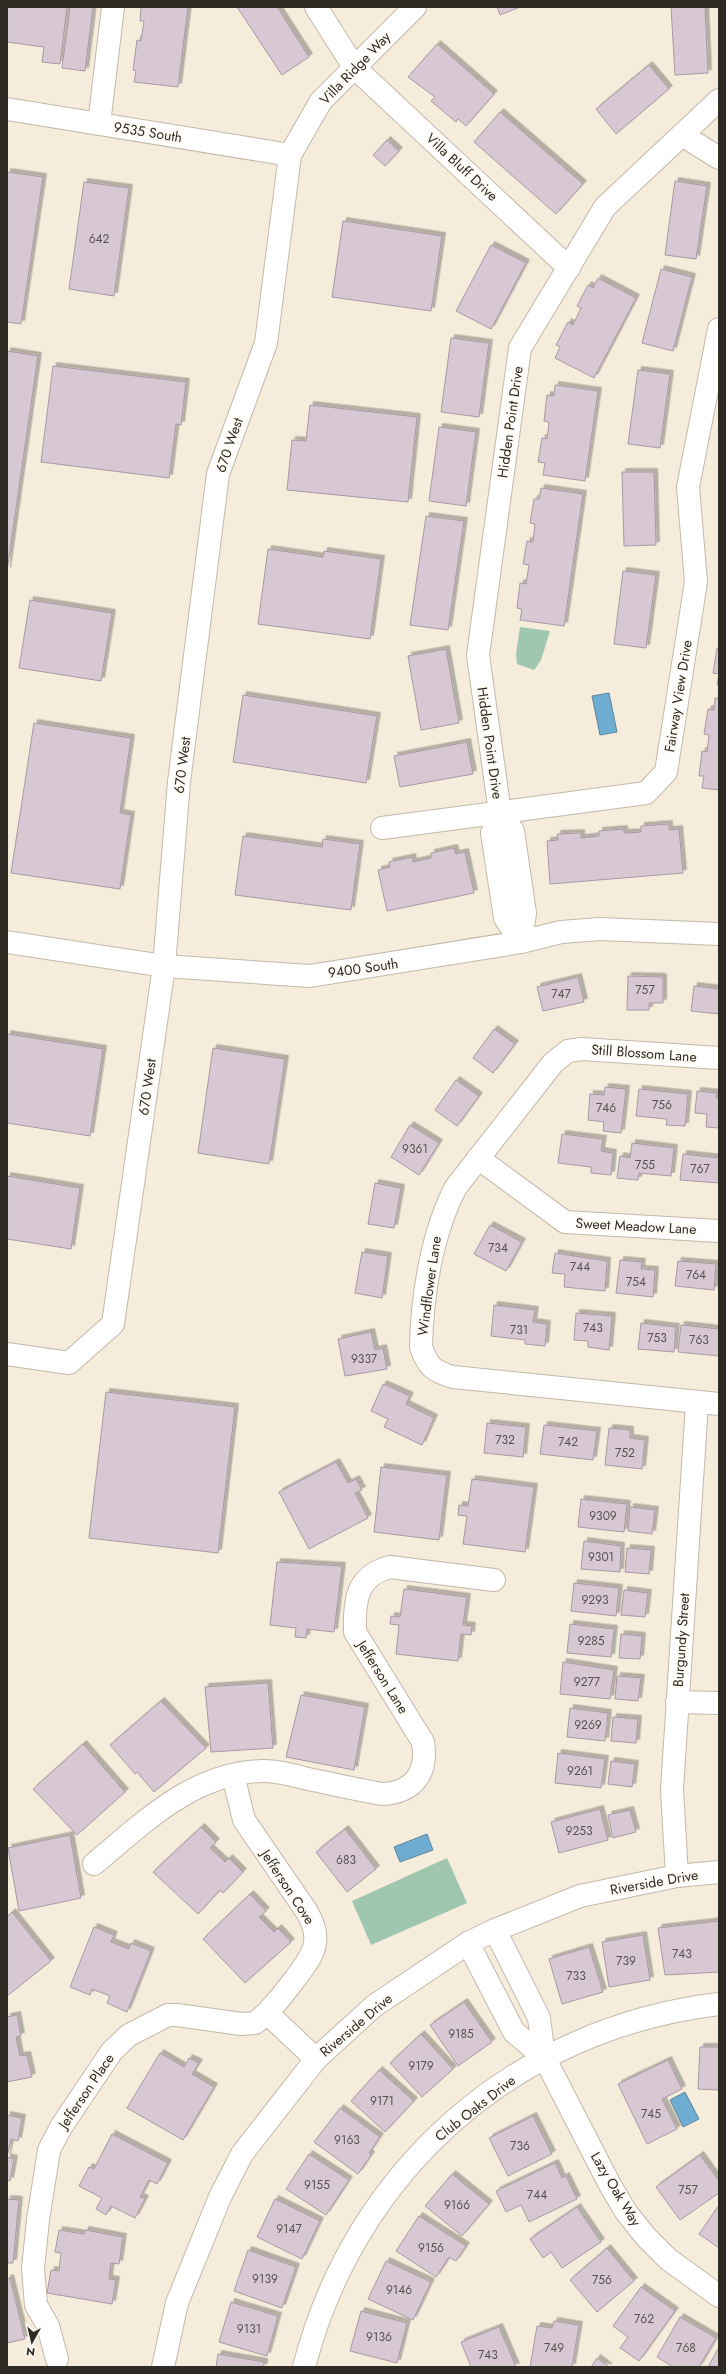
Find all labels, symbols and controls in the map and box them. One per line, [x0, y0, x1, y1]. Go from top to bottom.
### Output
street label: Villa Ridge Way [315, 27, 396, 109]
street label: 9535 South [112, 117, 184, 147]
street label: Villa Bluff Drive [422, 128, 502, 206]
house number: 642 [89, 230, 110, 248]
street label: Hidden Point Drive [492, 365, 528, 479]
street label: 670 West [210, 414, 248, 475]
street label: Fairway View Drive [659, 638, 697, 754]
street label: Hidden Point Drive [472, 686, 508, 800]
street label: 670 West [169, 735, 195, 794]
street label: 9400 South [327, 953, 399, 983]
house number: 757 [635, 981, 655, 999]
house number: 747 [551, 985, 571, 1003]
street label: Still Blossom Lane [591, 1039, 697, 1067]
street label: 670 West [133, 1057, 161, 1117]
house number: 756 [652, 1096, 672, 1114]
house number: 746 [596, 1099, 616, 1117]
house number: 9361 [402, 1140, 428, 1158]
house number: 755 [635, 1156, 655, 1174]
house number: 767 [690, 1160, 710, 1178]
street label: Sweet Meadow Lane [575, 1213, 697, 1239]
street label: Windflower Lane [412, 1235, 446, 1337]
house number: 734 [488, 1239, 508, 1257]
house number: 744 [570, 1258, 590, 1276]
house number: 764 [686, 1266, 706, 1284]
house number: 754 [626, 1273, 646, 1291]
house number: 743 [583, 1319, 603, 1337]
house number: 731 [510, 1321, 528, 1339]
house number: 753 [647, 1329, 667, 1347]
house number: 763 [689, 1331, 709, 1349]
house number: 9337 [351, 1350, 378, 1368]
house number: 732 [495, 1431, 515, 1449]
house number: 742 [558, 1433, 578, 1451]
house number: 752 [615, 1444, 635, 1462]
house number: 9309 [589, 1507, 617, 1525]
house number: 9301 [588, 1548, 614, 1566]
house number: 9293 [581, 1591, 609, 1609]
street label: Burgundy Street [668, 1592, 694, 1688]
house number: 9285 [577, 1632, 605, 1650]
street label: Jefferson Lane [351, 1635, 413, 1718]
house number: 9277 [574, 1673, 601, 1691]
house number: 9269 [574, 1716, 602, 1734]
house number: 9261 [567, 1762, 593, 1780]
house number: 9253 [565, 1822, 593, 1840]
street label: Jefferson Cove [255, 1844, 320, 1928]
house number: 683 [336, 1851, 356, 1869]
street label: Riverside Drive [608, 1864, 700, 1900]
house number: 743 [672, 1945, 692, 1963]
house number: 739 [616, 1952, 636, 1970]
house number: 733 [566, 1967, 586, 1985]
street label: Riverside Drive [315, 1989, 397, 2061]
house number: 9185 [448, 2025, 474, 2043]
street label: Jefferson Place [52, 2049, 119, 2134]
house number: 9179 [408, 2057, 434, 2075]
street label: Club Oaks Drive [431, 2070, 519, 2146]
house number: 9171 [370, 2092, 394, 2110]
house number: 745 [641, 2105, 661, 2123]
house number: 9163 [334, 2131, 360, 2149]
house number: 736 [510, 2137, 530, 2155]
street label: Lazy Oak Way [586, 2148, 647, 2231]
house number: 9155 [304, 2176, 330, 2194]
house number: 757 [678, 2181, 698, 2199]
house number: 744 [527, 2186, 547, 2204]
house number: 9166 [444, 2196, 470, 2214]
house number: 9147 [276, 2220, 303, 2238]
house number: 9156 [418, 2239, 444, 2257]
house number: 9139 [252, 2270, 278, 2288]
house number: 756 [592, 2271, 612, 2289]
house number: 9146 [386, 2281, 412, 2299]
house number: 762 [634, 2310, 654, 2328]
house number: 9131 [237, 2320, 261, 2338]
north arrow [12, 2322, 52, 2362]
house number: 9136 [366, 2328, 392, 2346]
house number: 749 [544, 2339, 564, 2357]
house number: 768 [676, 2339, 696, 2357]
text: N [25, 2343, 36, 2360]
house number: 743 [478, 2346, 498, 2364]

